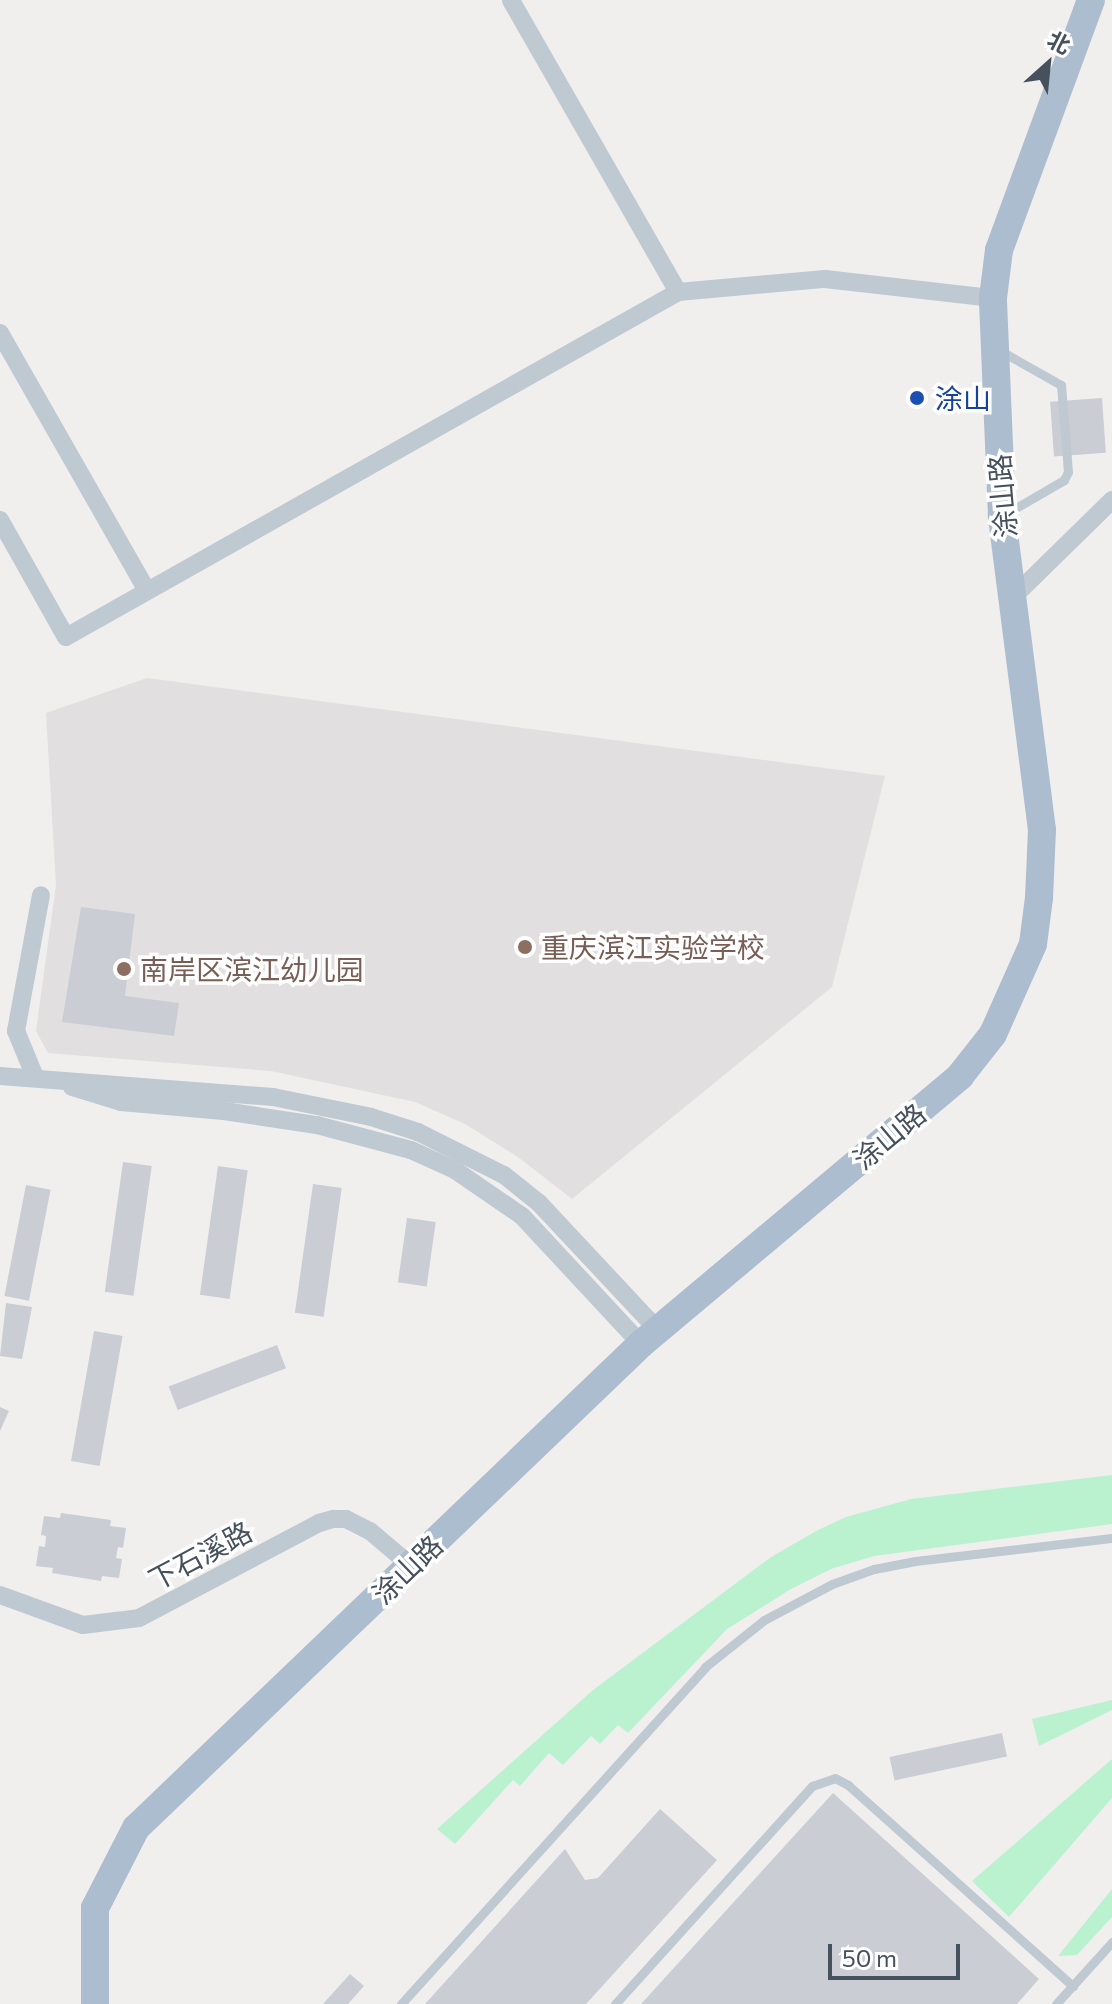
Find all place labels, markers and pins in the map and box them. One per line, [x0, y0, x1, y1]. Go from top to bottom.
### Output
place label: 涂山 [935, 381, 991, 415]
marker: 涂山 [906, 387, 928, 409]
place label: 重庆滨江实验学校 [541, 930, 765, 964]
marker: 重庆滨江实验学校 [516, 938, 534, 956]
place label: 南岸区滨江幼儿园 [140, 952, 364, 986]
marker: 南岸区滨江幼儿园 [115, 960, 133, 978]

